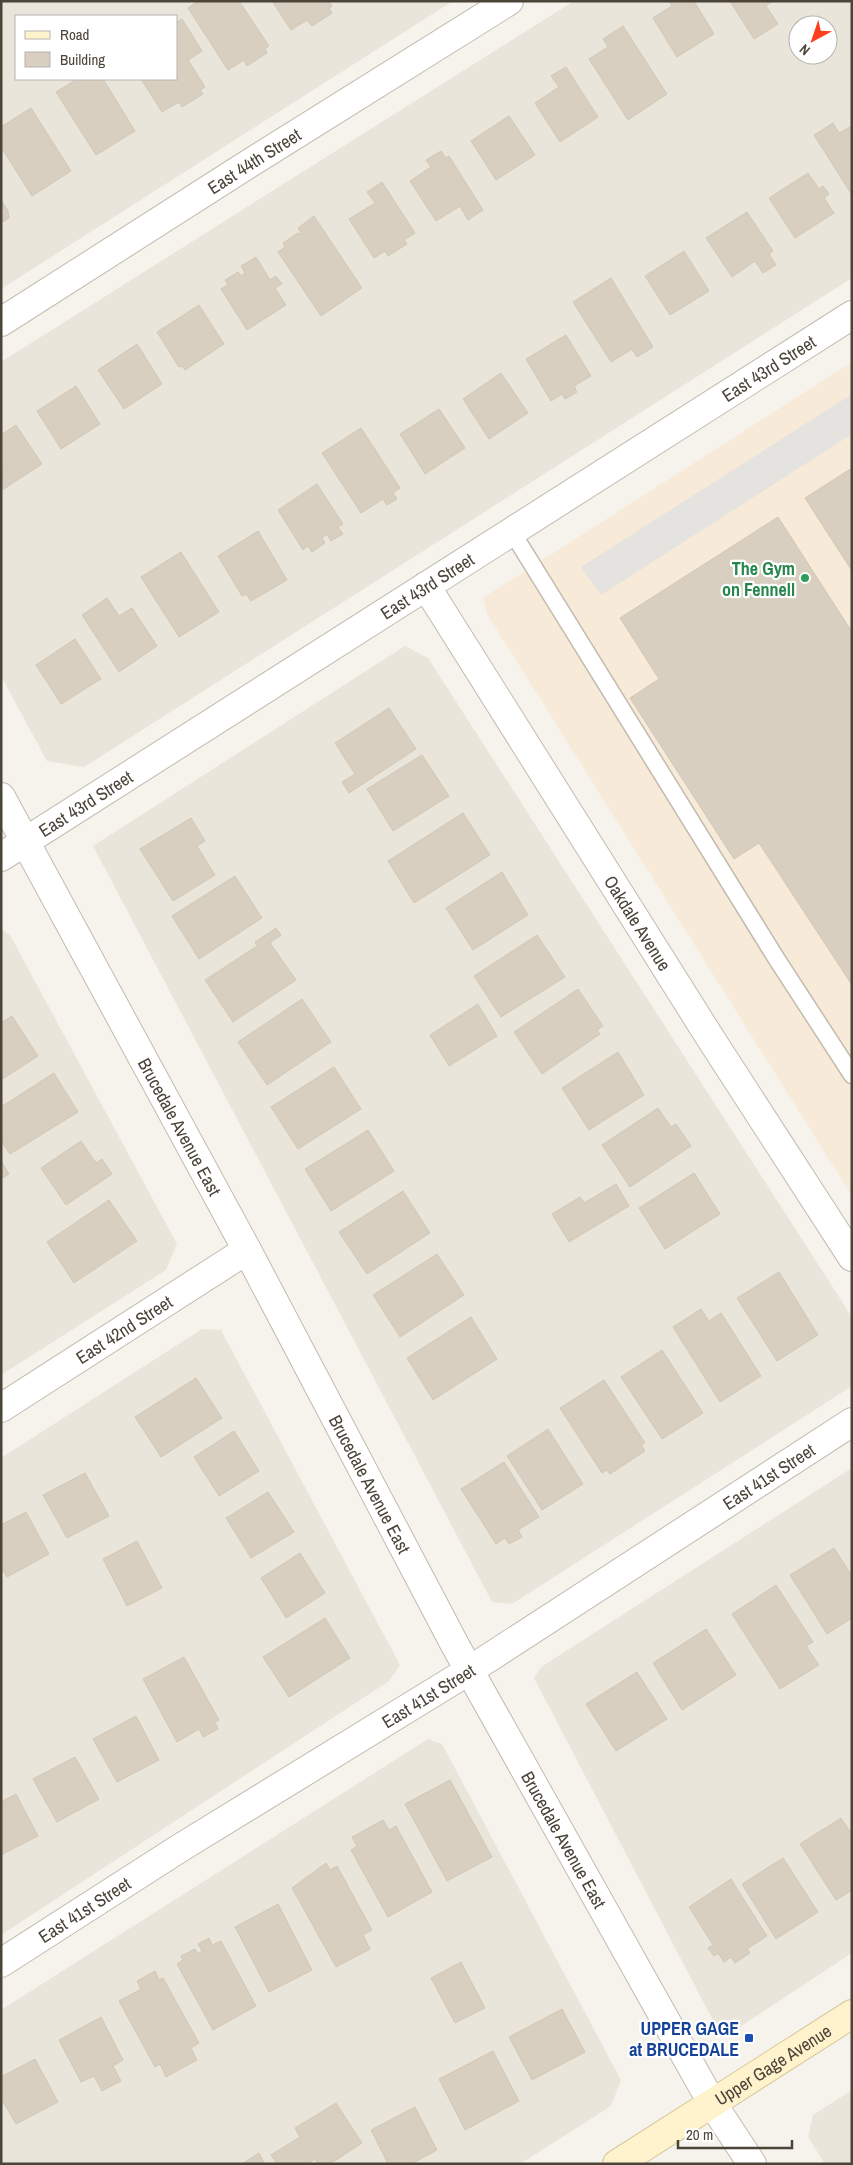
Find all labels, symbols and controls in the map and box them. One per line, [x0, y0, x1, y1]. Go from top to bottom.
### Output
legend [15, 15, 178, 80]
north arrow [788, 15, 838, 65]
text: Road [60, 24, 89, 45]
text: N [796, 40, 814, 60]
text: Building [60, 49, 105, 70]
street label: East 44th Street [202, 122, 305, 200]
street label: East 43rd Street [717, 329, 820, 407]
street label: East 43rd Street [375, 546, 479, 625]
place label: The Gym on Fennell [722, 556, 795, 602]
marker: The Gym on Fennell [799, 572, 811, 584]
street label: East 43rd Street [34, 764, 137, 843]
street label: Oakdale Avenue [598, 870, 677, 975]
street label: Brucedale Avenue East [132, 1053, 228, 1200]
street label: East 42nd Street [71, 1289, 177, 1369]
street label: Brucedale Avenue East [323, 1410, 417, 1558]
street label: East 41st Street [718, 1437, 819, 1515]
street label: East 41st Street [377, 1658, 480, 1734]
street label: Brucedale Avenue East [516, 1767, 613, 1913]
street label: East 41st Street [33, 1871, 135, 1948]
place label: UPPER GAGE at BRUCEDALE [629, 2016, 739, 2062]
street label: Upper Gage Avenue [710, 2018, 836, 2111]
marker: UPPER GAGE at BRUCEDALE [743, 2032, 755, 2044]
scale bar [678, 2118, 792, 2150]
text: 20 m [686, 2124, 713, 2145]

